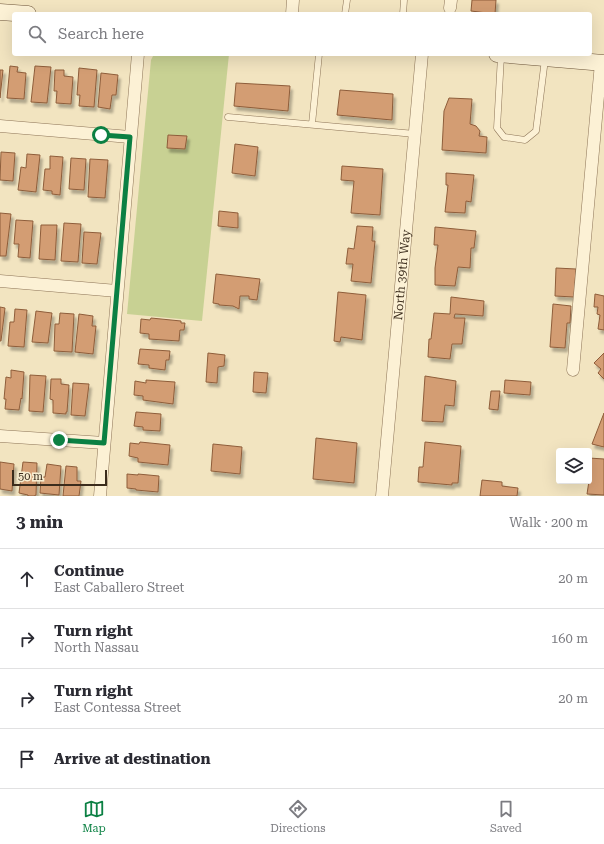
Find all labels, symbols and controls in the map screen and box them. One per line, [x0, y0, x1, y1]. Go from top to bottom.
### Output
search box [12, 12, 592, 56]
icon: search [26, 23, 48, 45]
text: Search here [58, 25, 144, 43]
route start [92, 126, 110, 144]
street label: North 39th Way [391, 228, 413, 321]
route end [50, 431, 68, 449]
map controls [556, 448, 592, 484]
button: layers [556, 448, 592, 484]
scale bar [12, 468, 107, 487]
text: 50 m [18, 470, 43, 483]
text: 3 min [16, 512, 63, 532]
text: Walk · 200 m [509, 515, 588, 530]
text: Continue [54, 562, 124, 580]
icon: ahead [16, 568, 38, 590]
text: 20 m [558, 571, 588, 586]
text: East Caballero Street [54, 580, 184, 595]
text: Turn right [54, 622, 133, 640]
icon: right [16, 628, 38, 650]
text: 160 m [551, 631, 588, 646]
text: North Nassau [54, 640, 139, 655]
text: Turn right [54, 682, 133, 700]
icon: right [16, 688, 38, 710]
text: 20 m [558, 691, 588, 706]
text: East Contessa Street [54, 700, 181, 715]
icon: arrive [16, 748, 38, 770]
text: Arrive at destination [54, 750, 210, 768]
tab: Map [82, 798, 106, 835]
tab: Directions [270, 798, 326, 835]
tab: Saved [490, 798, 522, 835]

